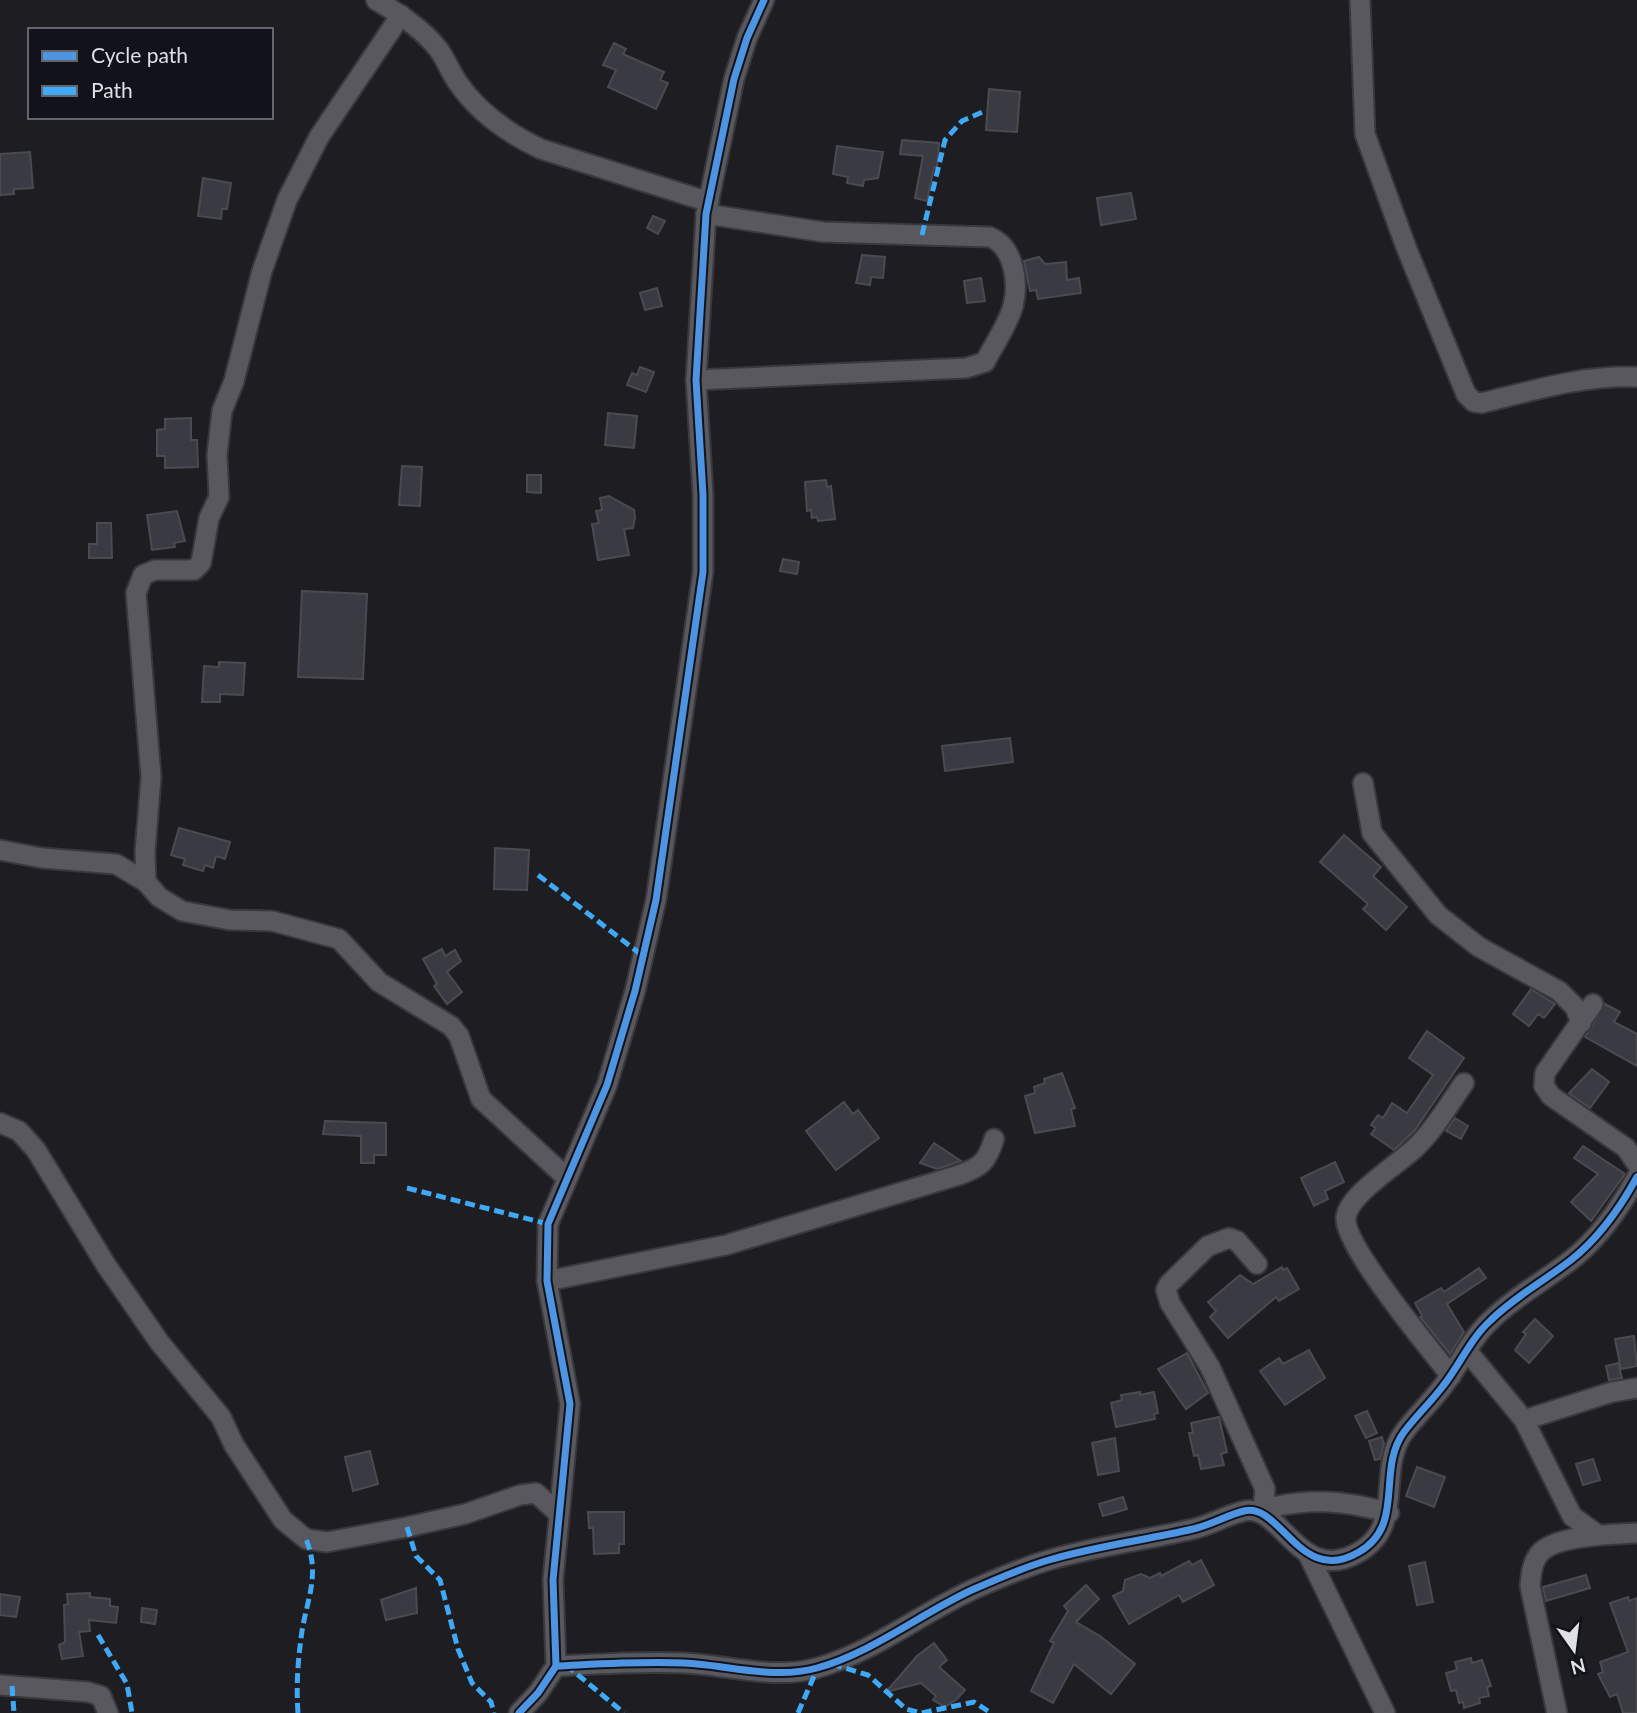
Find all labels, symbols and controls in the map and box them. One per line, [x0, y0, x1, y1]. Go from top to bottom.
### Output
legend [28, 28, 273, 119]
text: Cycle path [91, 42, 188, 67]
text: Path [91, 77, 133, 102]
north arrow [1539, 1615, 1609, 1685]
text: N [1568, 1654, 1588, 1680]

